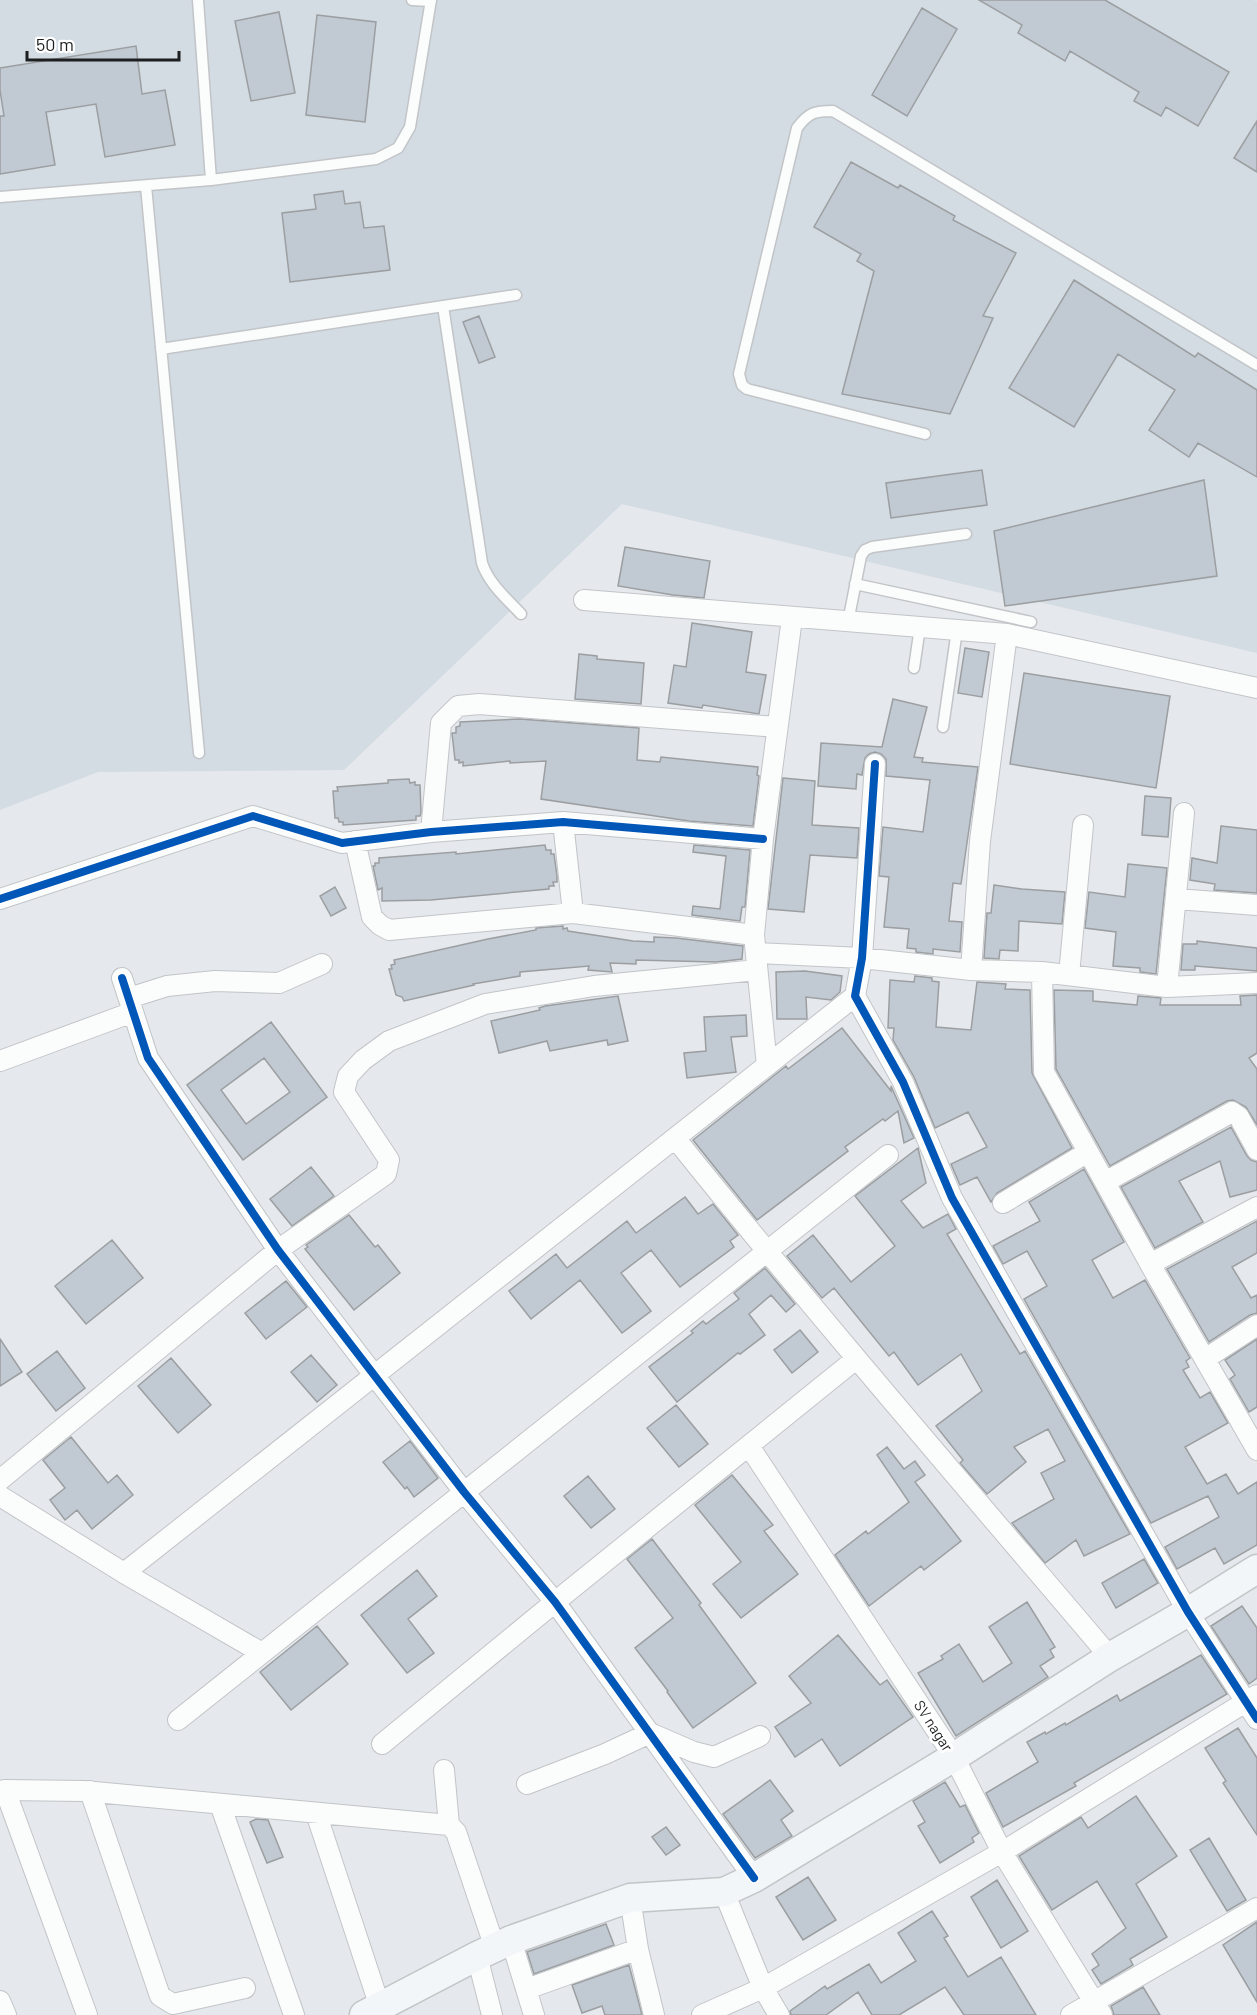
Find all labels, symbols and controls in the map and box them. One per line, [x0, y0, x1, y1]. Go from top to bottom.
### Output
scale bar [27, 24, 178, 62]
text: 50 m [36, 33, 74, 55]
street label: SV nagar [911, 1696, 957, 1755]

